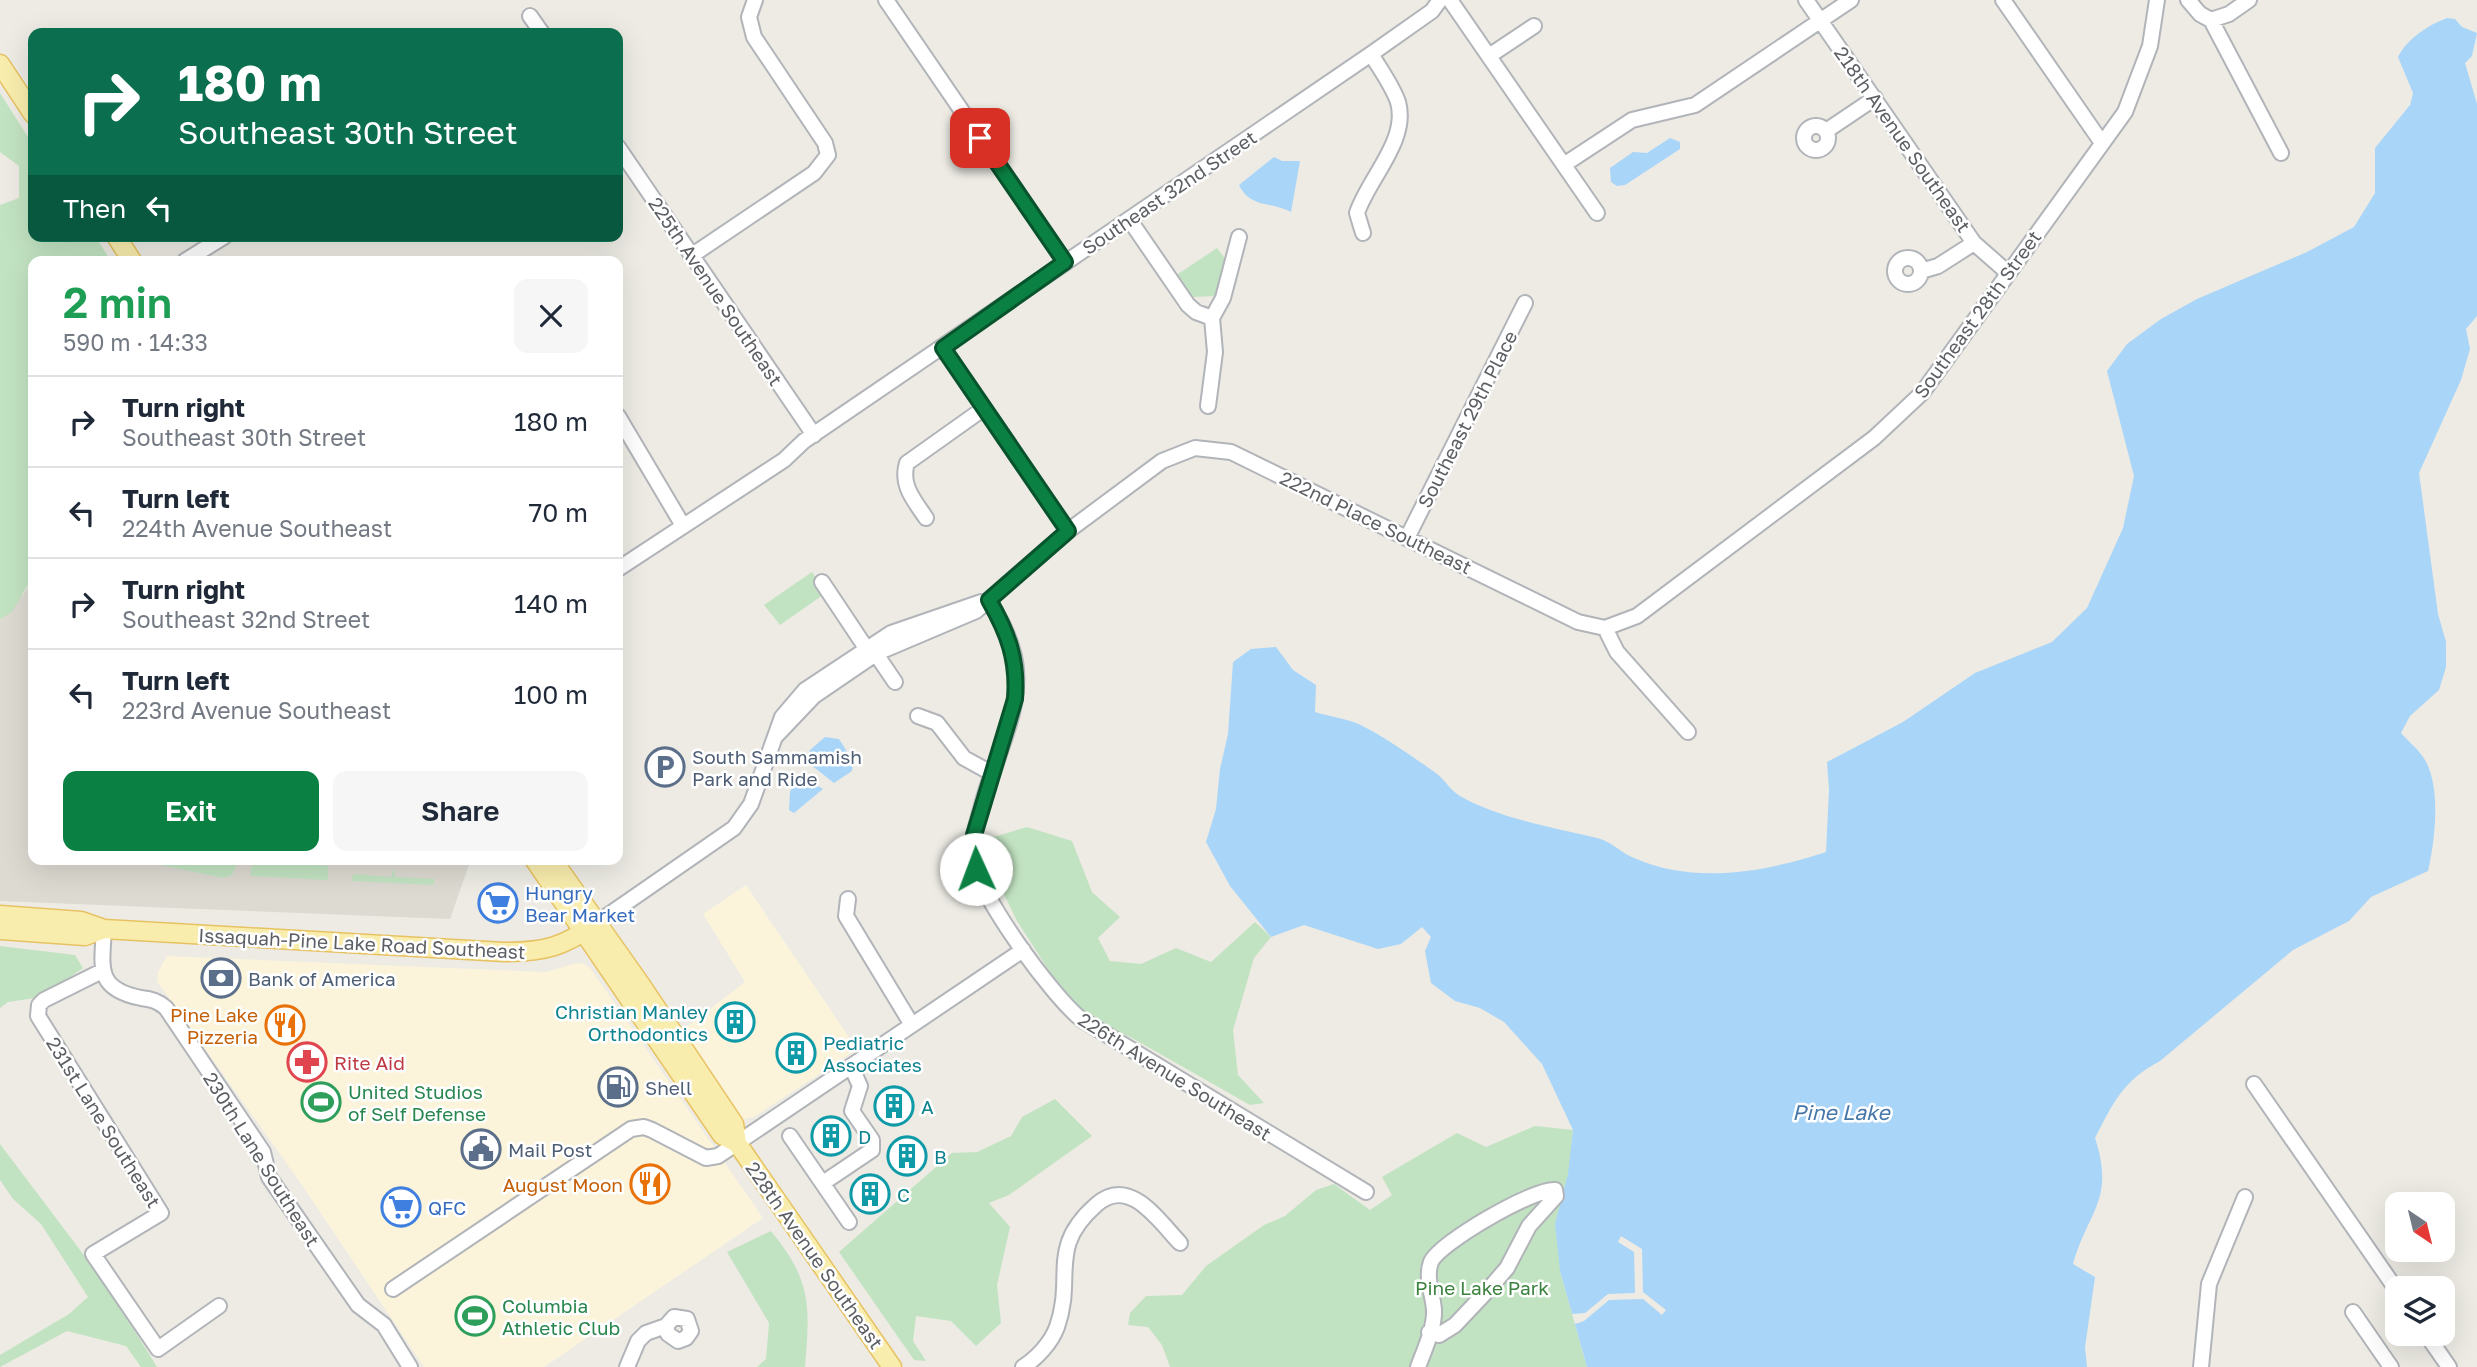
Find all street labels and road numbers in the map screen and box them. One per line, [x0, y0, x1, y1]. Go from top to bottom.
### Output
street label: 218th Avenue Southeast [1830, 42, 1976, 236]
street label: Southeast 32nd Street [1078, 125, 1260, 259]
street label: 225th Avenue Southeast [644, 192, 788, 390]
street label: Southeast 28th Street [1909, 226, 2045, 402]
street label: Southeast 29th Place [1412, 327, 1522, 511]
street label: 222nd Place Southeast [1276, 466, 1476, 578]
street label: Issaquah-Pine Lake Road Southeast [198, 923, 526, 963]
street label: 226th Avenue Southeast [1074, 1007, 1276, 1145]
street label: 231st Lane Southeast [42, 1032, 166, 1212]
street label: 230th Lane Southeast [199, 1068, 325, 1250]
street label: 228th Avenue Southeast [742, 1157, 888, 1353]

